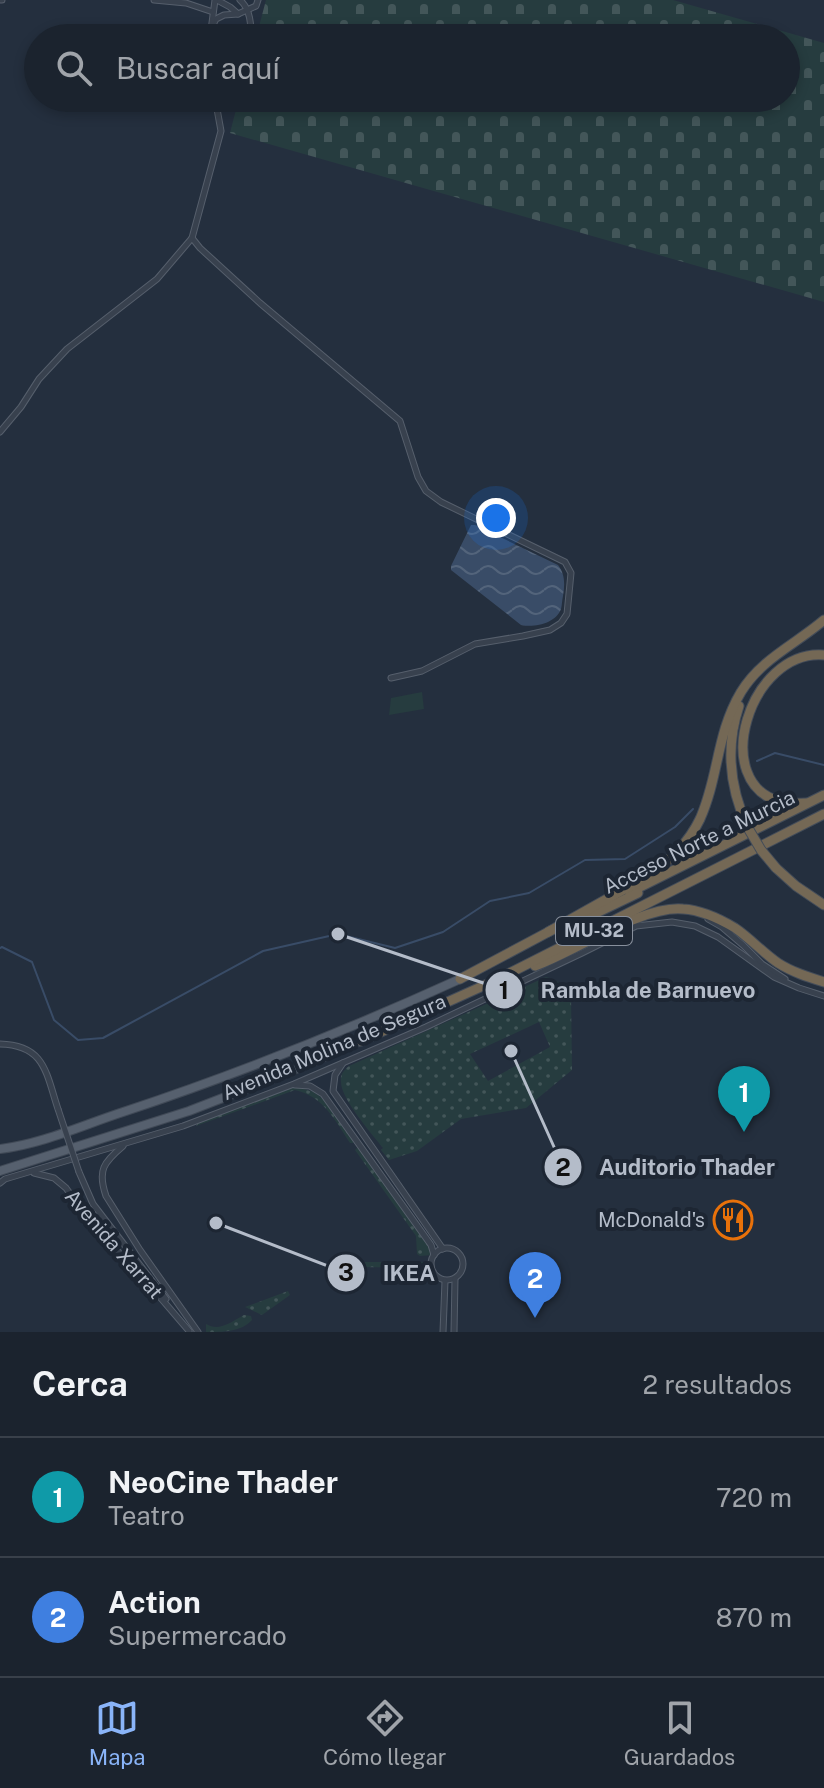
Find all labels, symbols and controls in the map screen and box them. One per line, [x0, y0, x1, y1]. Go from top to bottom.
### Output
search box [24, 24, 800, 112]
icon: search [52, 46, 96, 90]
text: Buscar aquí [116, 50, 280, 86]
your location [476, 498, 516, 538]
street label: Acceso Norte a Murcia [599, 785, 799, 899]
road number: MU-32 [556, 917, 632, 945]
callout: Rambla de Barnuevo [484, 967, 771, 1013]
text: 1 [499, 976, 509, 1004]
text: Rambla de Barnuevo [541, 977, 755, 1003]
street label: Avenida Molina de Segura [219, 989, 449, 1105]
pin: 1 [718, 1066, 770, 1132]
callout: Auditorio Thader [543, 1144, 791, 1190]
text: 2 [555, 1153, 571, 1181]
text: Auditorio Thader [599, 1154, 775, 1180]
street label: Avenida Xarrat [60, 1184, 168, 1304]
restaurant icon: McDonald's [712, 1199, 754, 1241]
place label: McDonald's [598, 1208, 705, 1232]
callout: IKEA [326, 1250, 451, 1296]
pin: 2 [509, 1252, 561, 1318]
text: 3 [338, 1258, 354, 1286]
text: IKEA [383, 1260, 435, 1286]
text: Cerca [32, 1364, 128, 1404]
text: 2 resultados [643, 1369, 792, 1400]
text: NeoCine Thader [108, 1464, 338, 1500]
text: 1 [52, 1482, 64, 1513]
text: 720 m [716, 1482, 792, 1513]
text: Teatro [108, 1500, 185, 1531]
text: Action [108, 1584, 201, 1620]
text: 2 [50, 1602, 66, 1633]
text: 870 m [716, 1602, 792, 1633]
text: Supermercado [108, 1620, 287, 1651]
tab: Mapa [89, 1696, 145, 1770]
tab: Cómo llegar [323, 1696, 446, 1770]
tab: Guardados [624, 1696, 735, 1770]

